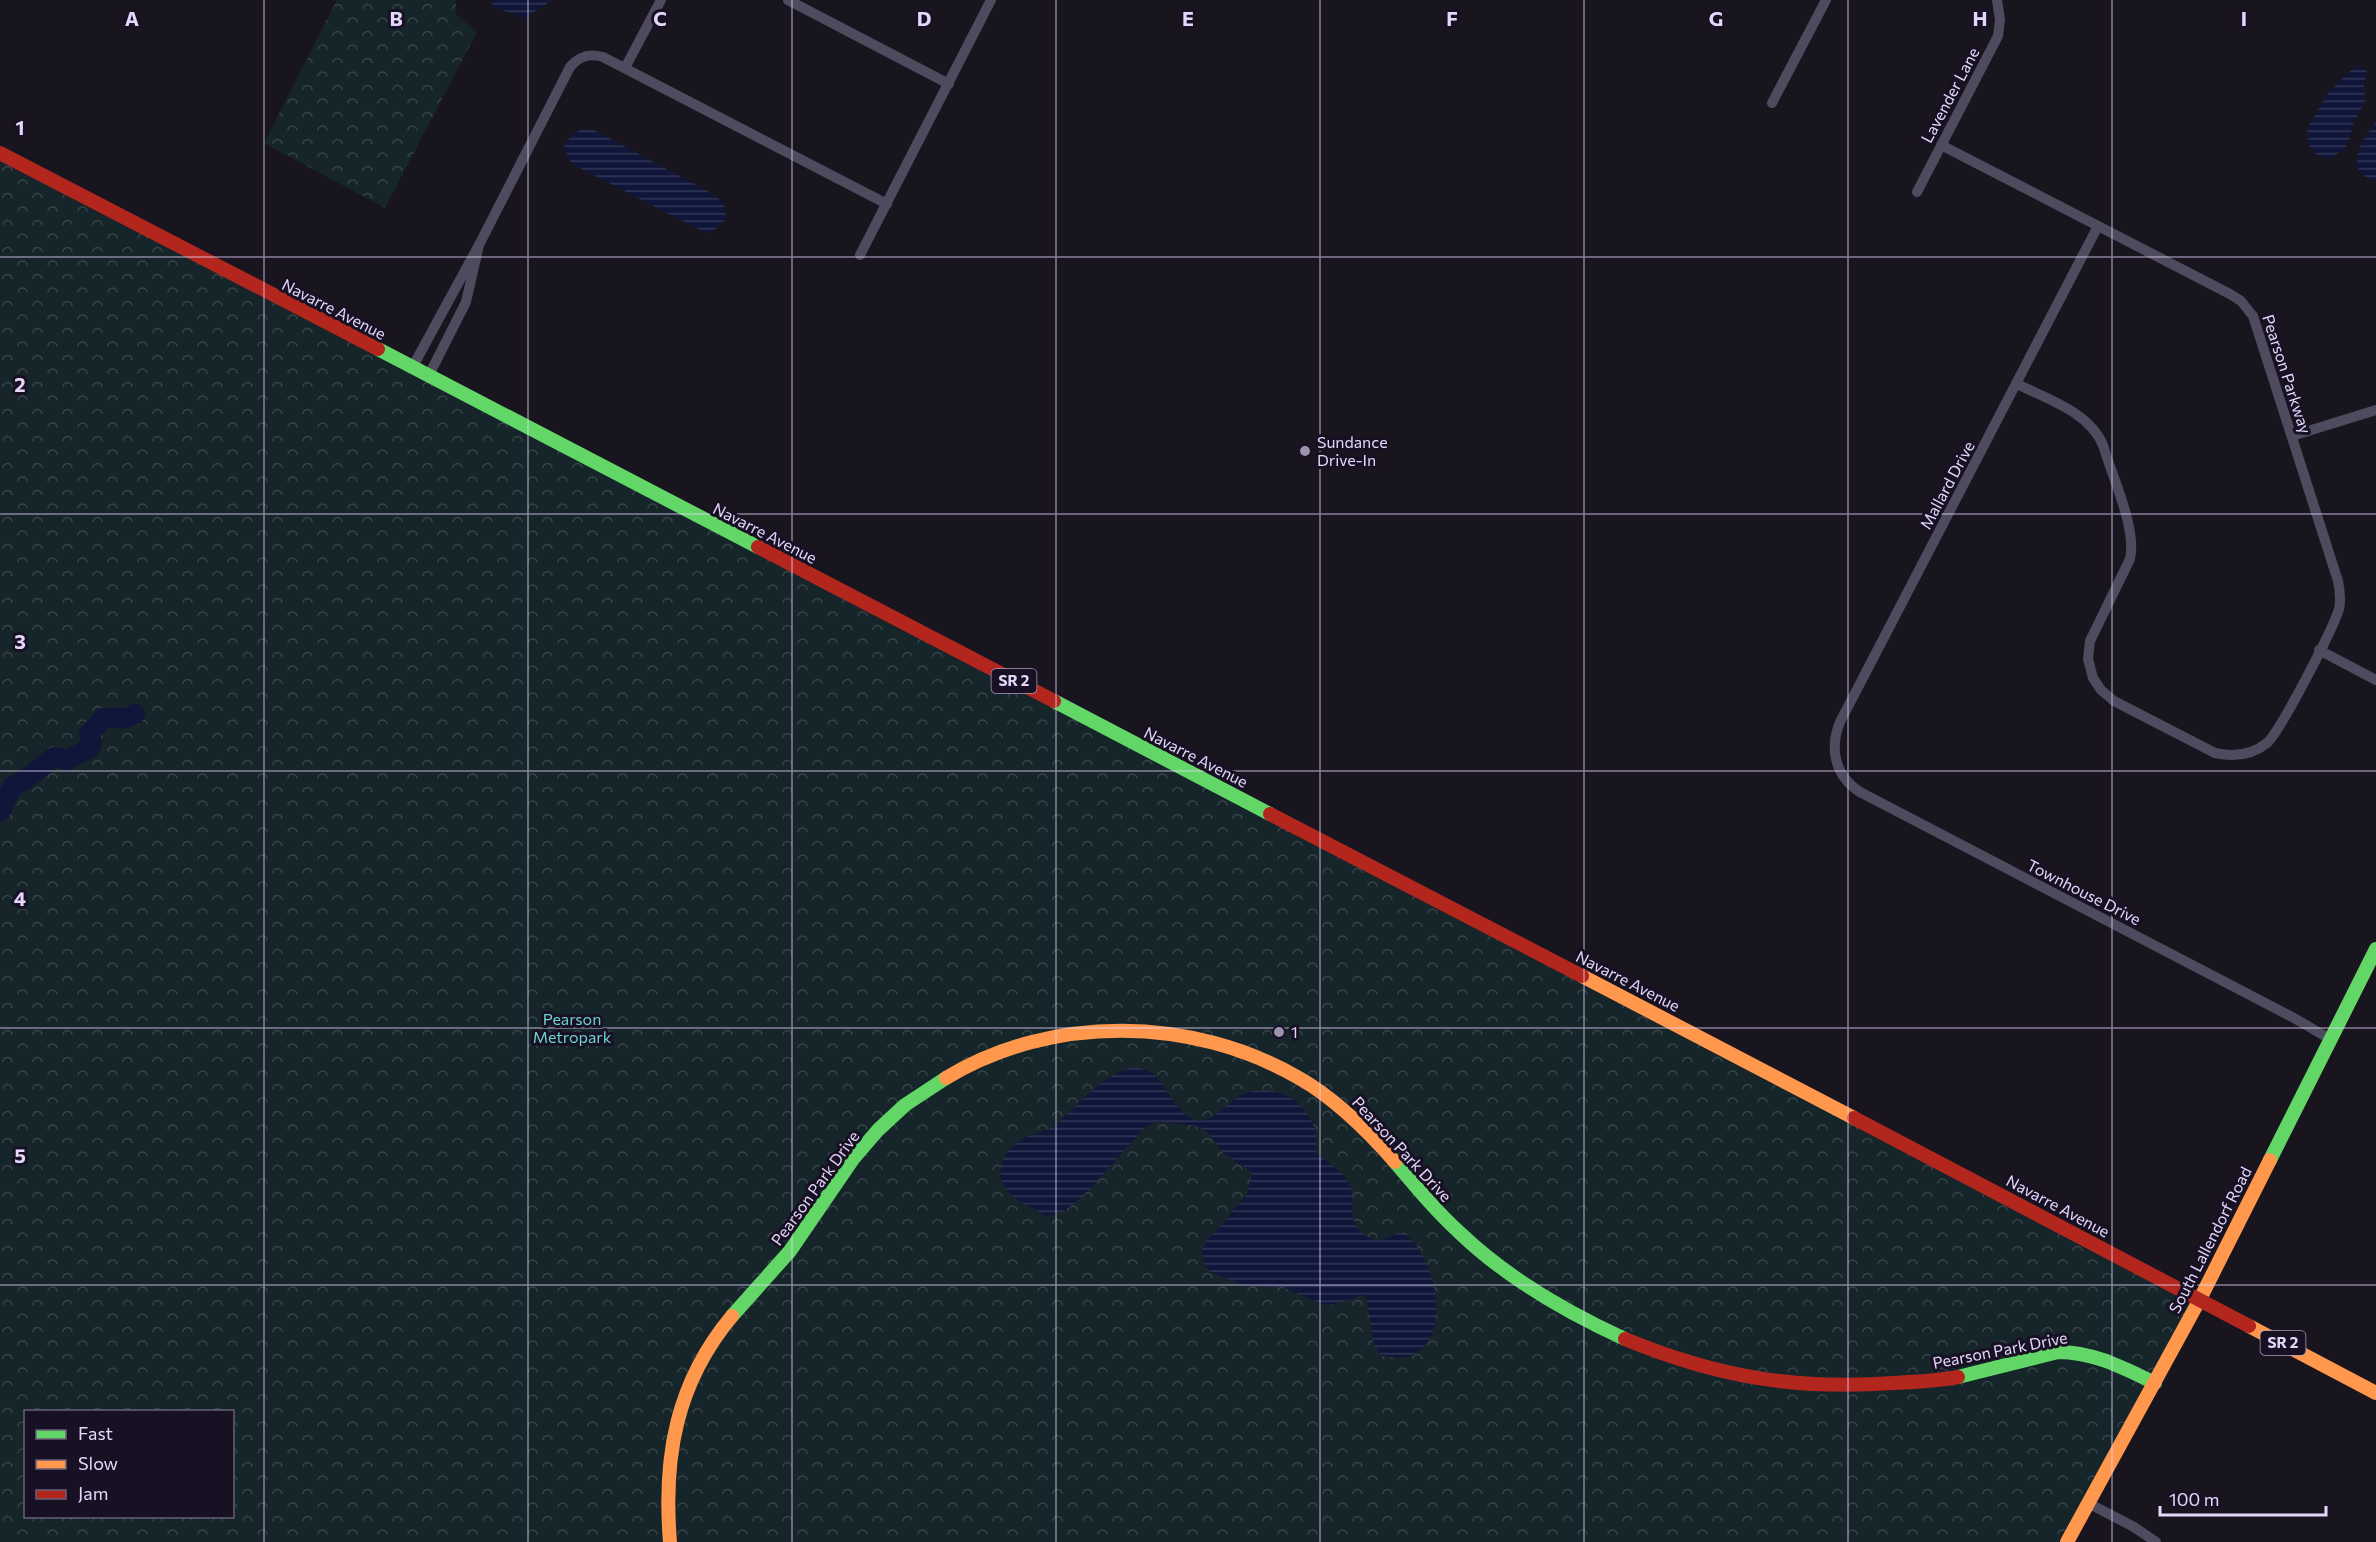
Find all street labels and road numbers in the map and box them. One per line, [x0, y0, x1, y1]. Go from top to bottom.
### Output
street label: Lavender Lane [1916, 44, 1983, 146]
street label: Navarre Avenue [279, 274, 389, 343]
street label: Pearson Parkway [2259, 312, 2316, 436]
street label: Mallard Drive [1915, 437, 1978, 532]
street label: Navarre Avenue [710, 498, 820, 567]
road number: SR 2 [992, 669, 1036, 693]
street label: Navarre Avenue [1141, 722, 1251, 791]
street label: Townhouse Drive [2024, 855, 2144, 928]
street label: Navarre Avenue [1573, 946, 1683, 1015]
street label: Pearson Park Drive [1349, 1092, 1456, 1205]
street label: Pearson Park Drive [767, 1127, 863, 1249]
street label: South Lallendorf Road [2164, 1163, 2255, 1316]
street label: Navarre Avenue [2003, 1170, 2113, 1241]
street label: Pearson Park Drive [1931, 1327, 2069, 1372]
road number: SR 2 [2260, 1331, 2306, 1355]

